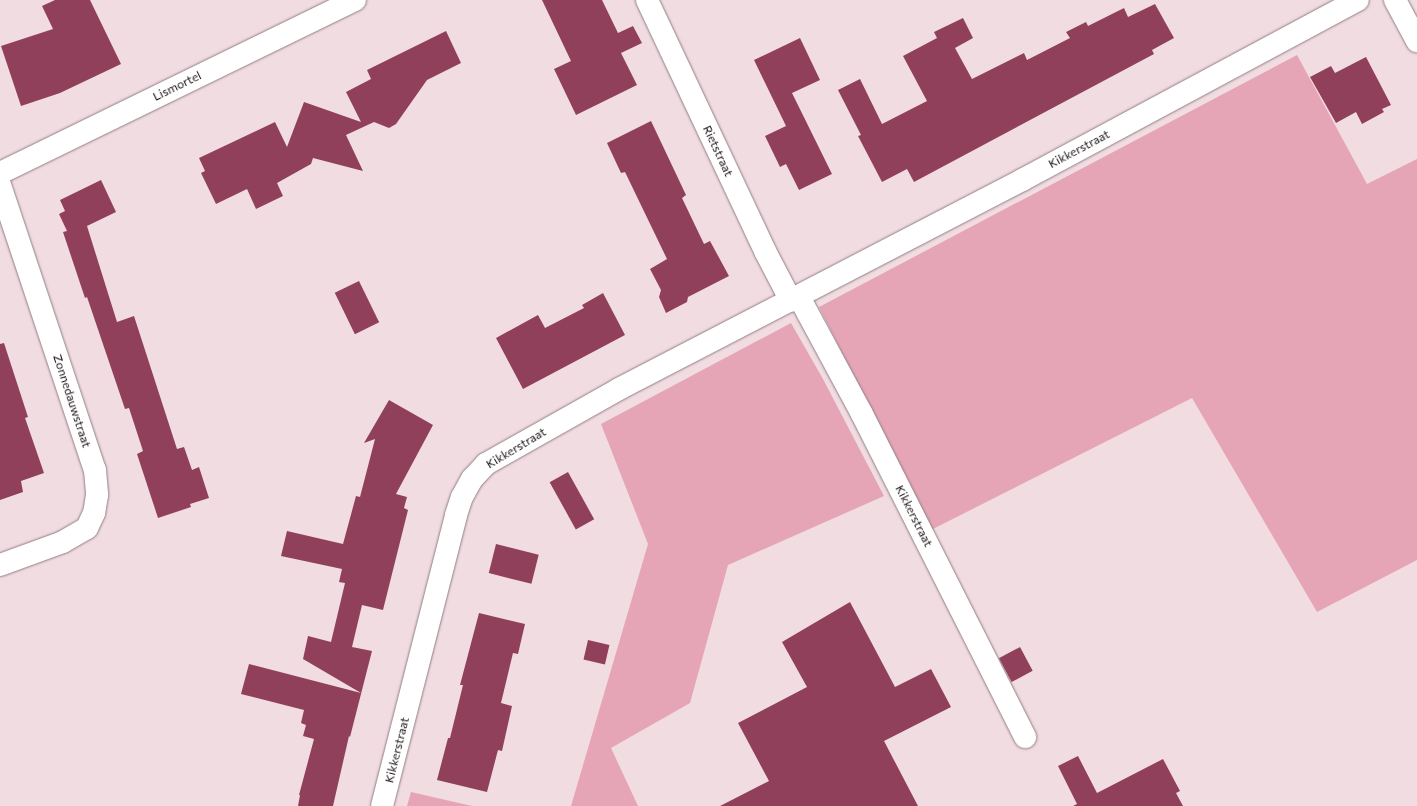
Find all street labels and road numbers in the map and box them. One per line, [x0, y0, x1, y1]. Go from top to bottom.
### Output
street label: Lismortel [150, 68, 204, 104]
street label: Rietstraat [700, 123, 736, 179]
street label: Kikkerstraat [1046, 127, 1112, 171]
street label: Zonnedauwstraat [50, 353, 94, 449]
street label: Kikkerstraat [483, 425, 549, 471]
street label: Kikkerstraat [892, 483, 936, 549]
street label: Kikkerstraat [382, 716, 412, 784]

